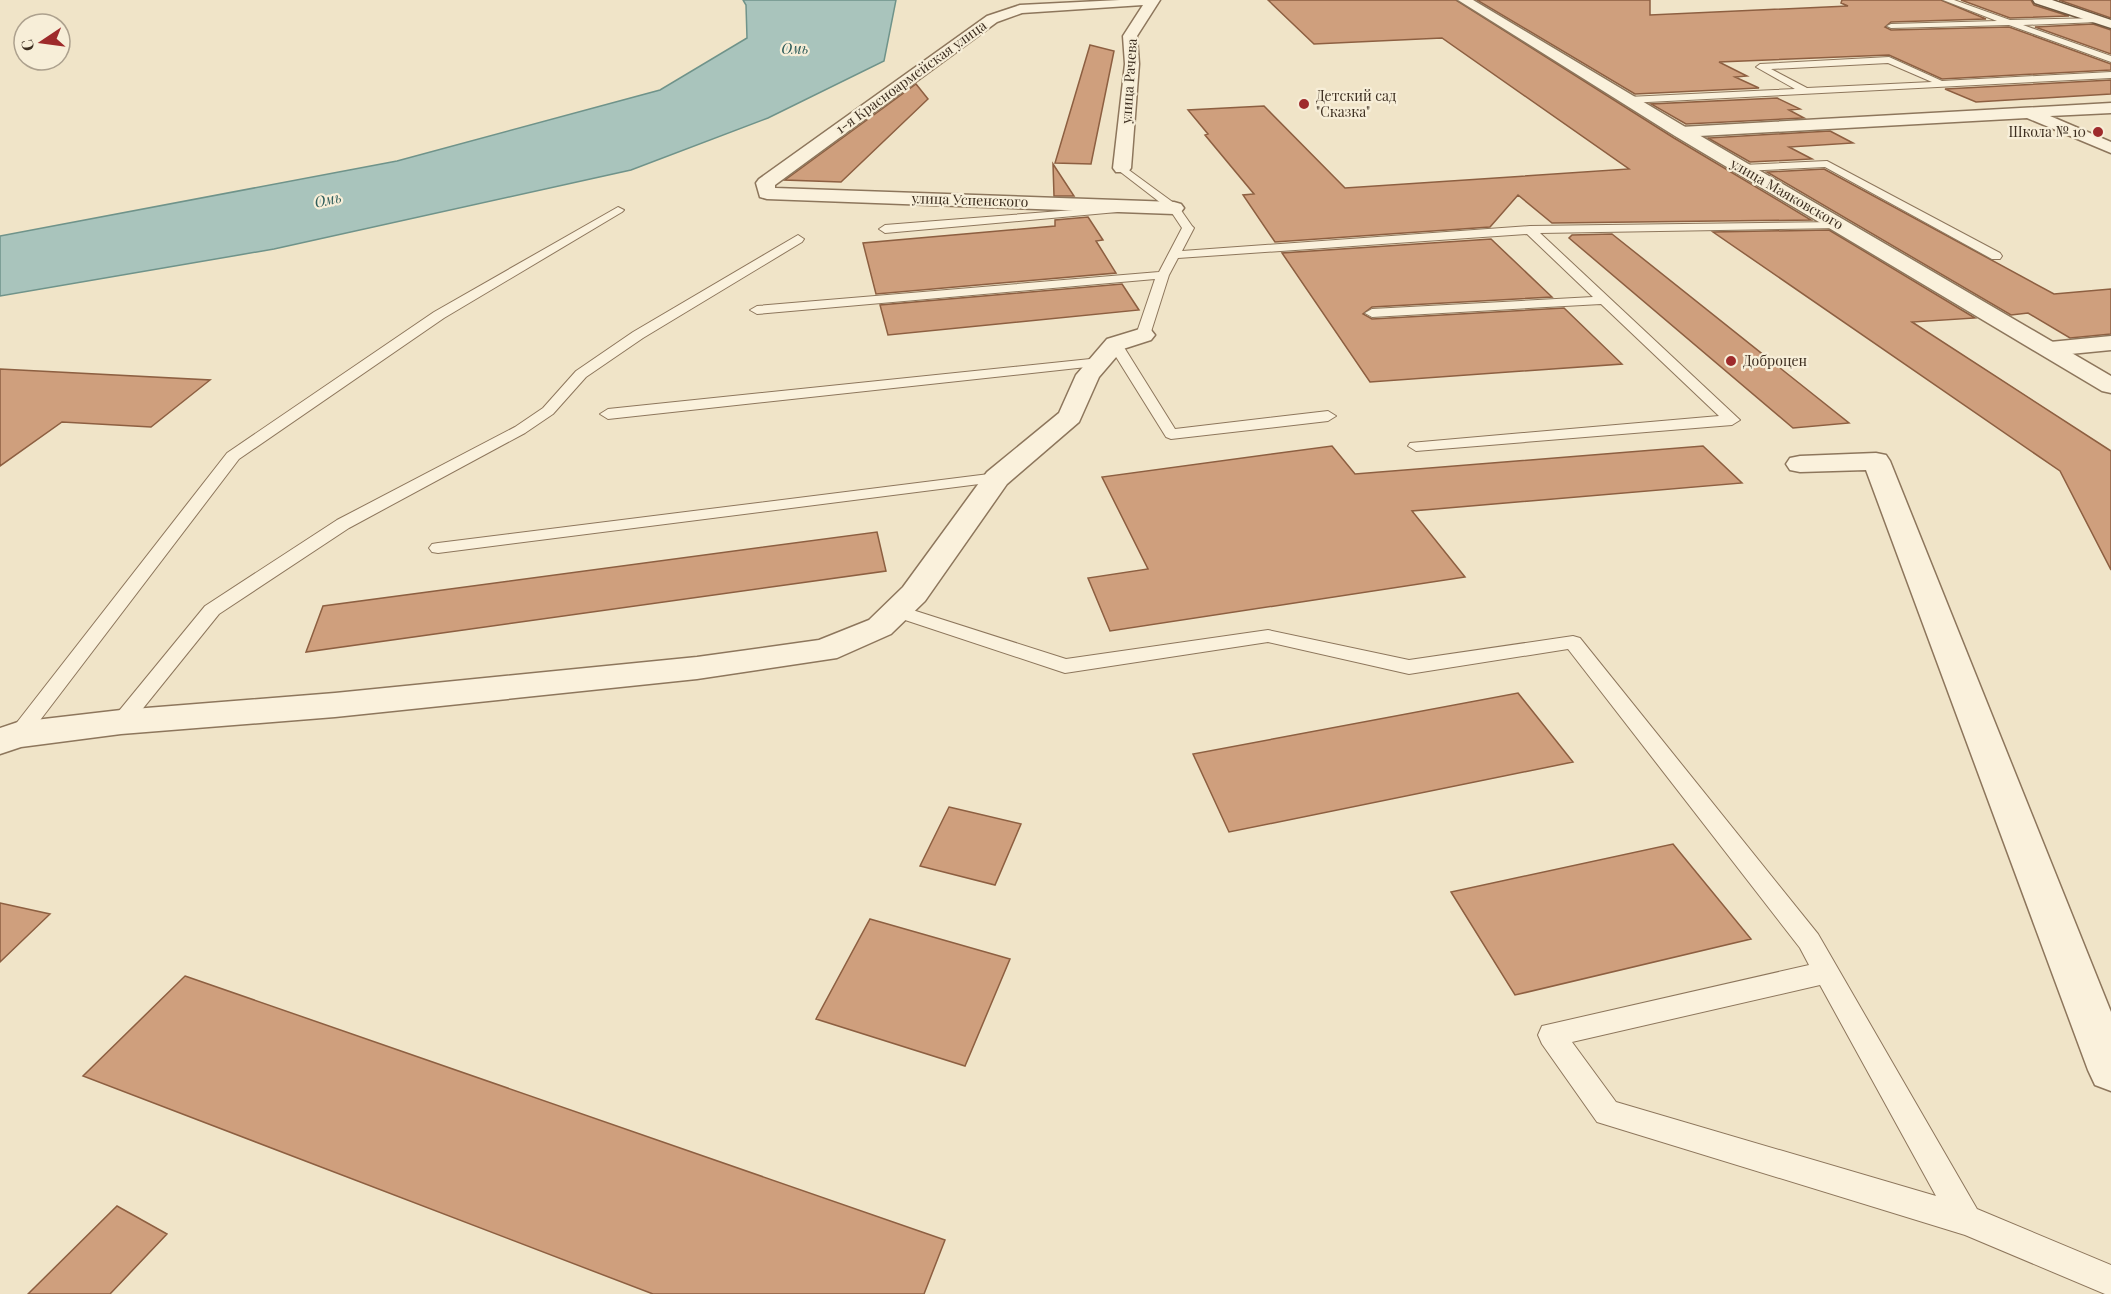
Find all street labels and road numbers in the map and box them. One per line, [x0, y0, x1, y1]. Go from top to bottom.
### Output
street label: 1-я Красноармейская улица [832, 15, 990, 138]
street label: улица Рачева [1116, 38, 1141, 125]
street label: улица Маяковского [1726, 153, 1847, 234]
street label: улица Успенского [910, 188, 1029, 211]

